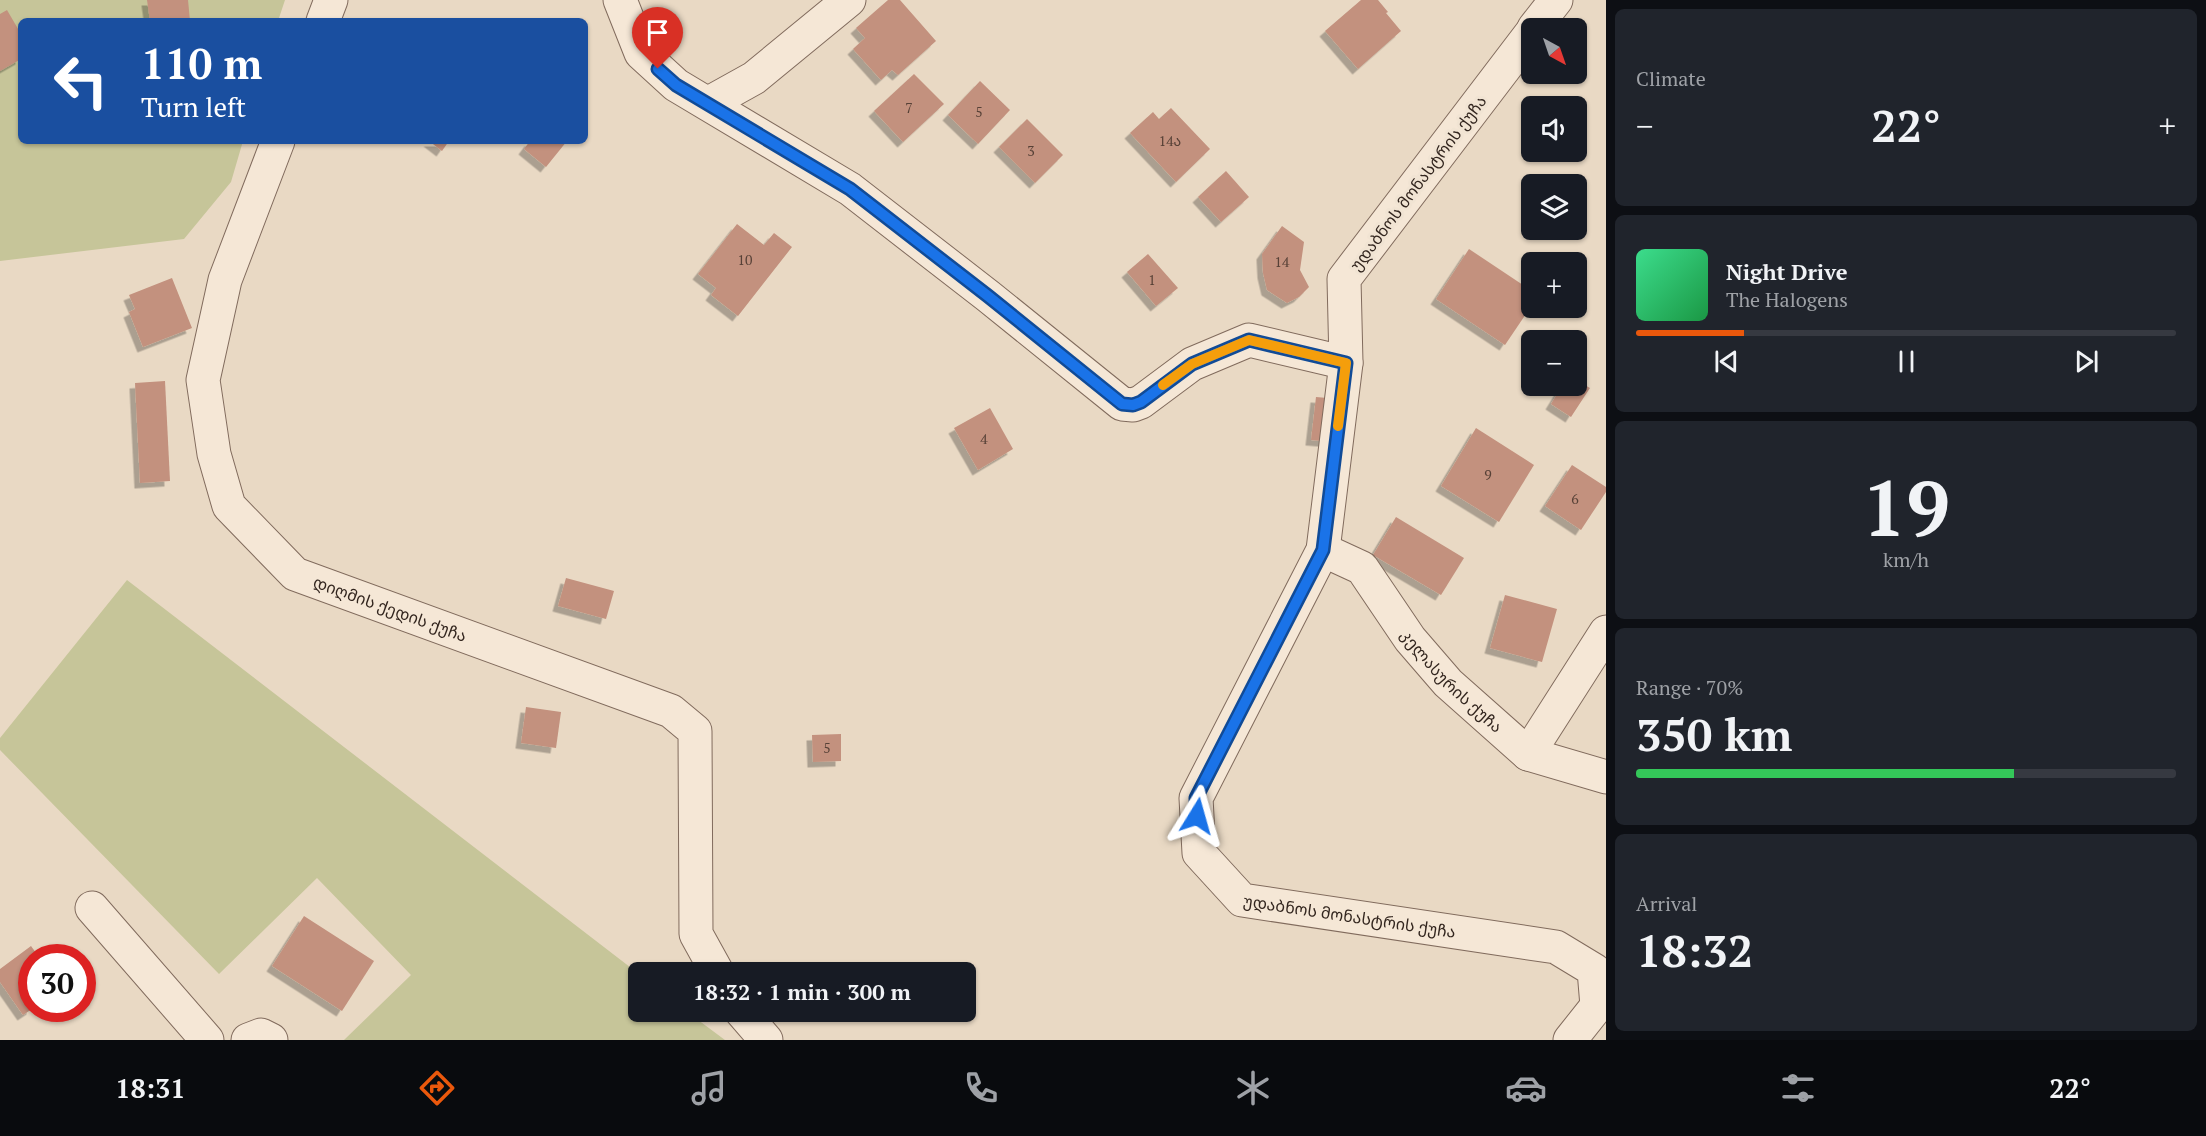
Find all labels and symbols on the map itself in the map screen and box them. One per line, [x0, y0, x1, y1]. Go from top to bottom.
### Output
pin [632, 7, 683, 69]
north arrow [1521, 18, 1587, 84]
street label: უდაბნოს მონასტრის ქუჩა [1345, 91, 1491, 275]
house number: 7 [905, 98, 913, 117]
house number: 5 [975, 102, 983, 121]
house number: 14ა [1159, 131, 1181, 150]
house number: 3 [1027, 141, 1035, 160]
house number: 10 [738, 250, 752, 269]
house number: 14 [1275, 252, 1290, 271]
house number: 1 [1148, 270, 1156, 289]
house number: 4 [980, 429, 988, 448]
house number: 9 [1484, 465, 1492, 484]
house number: 6 [1571, 489, 1579, 508]
street label: დიღმის ქედის ქუჩა [310, 571, 470, 647]
street label: კელასურის ქუჩა [1396, 625, 1507, 737]
house number: 5 [823, 738, 831, 757]
position arrow [1165, 784, 1229, 848]
street label: უდაბნოს მონასტრის ქუჩა [1242, 889, 1457, 943]
speed limit sign: 30 [18, 944, 96, 1022]

